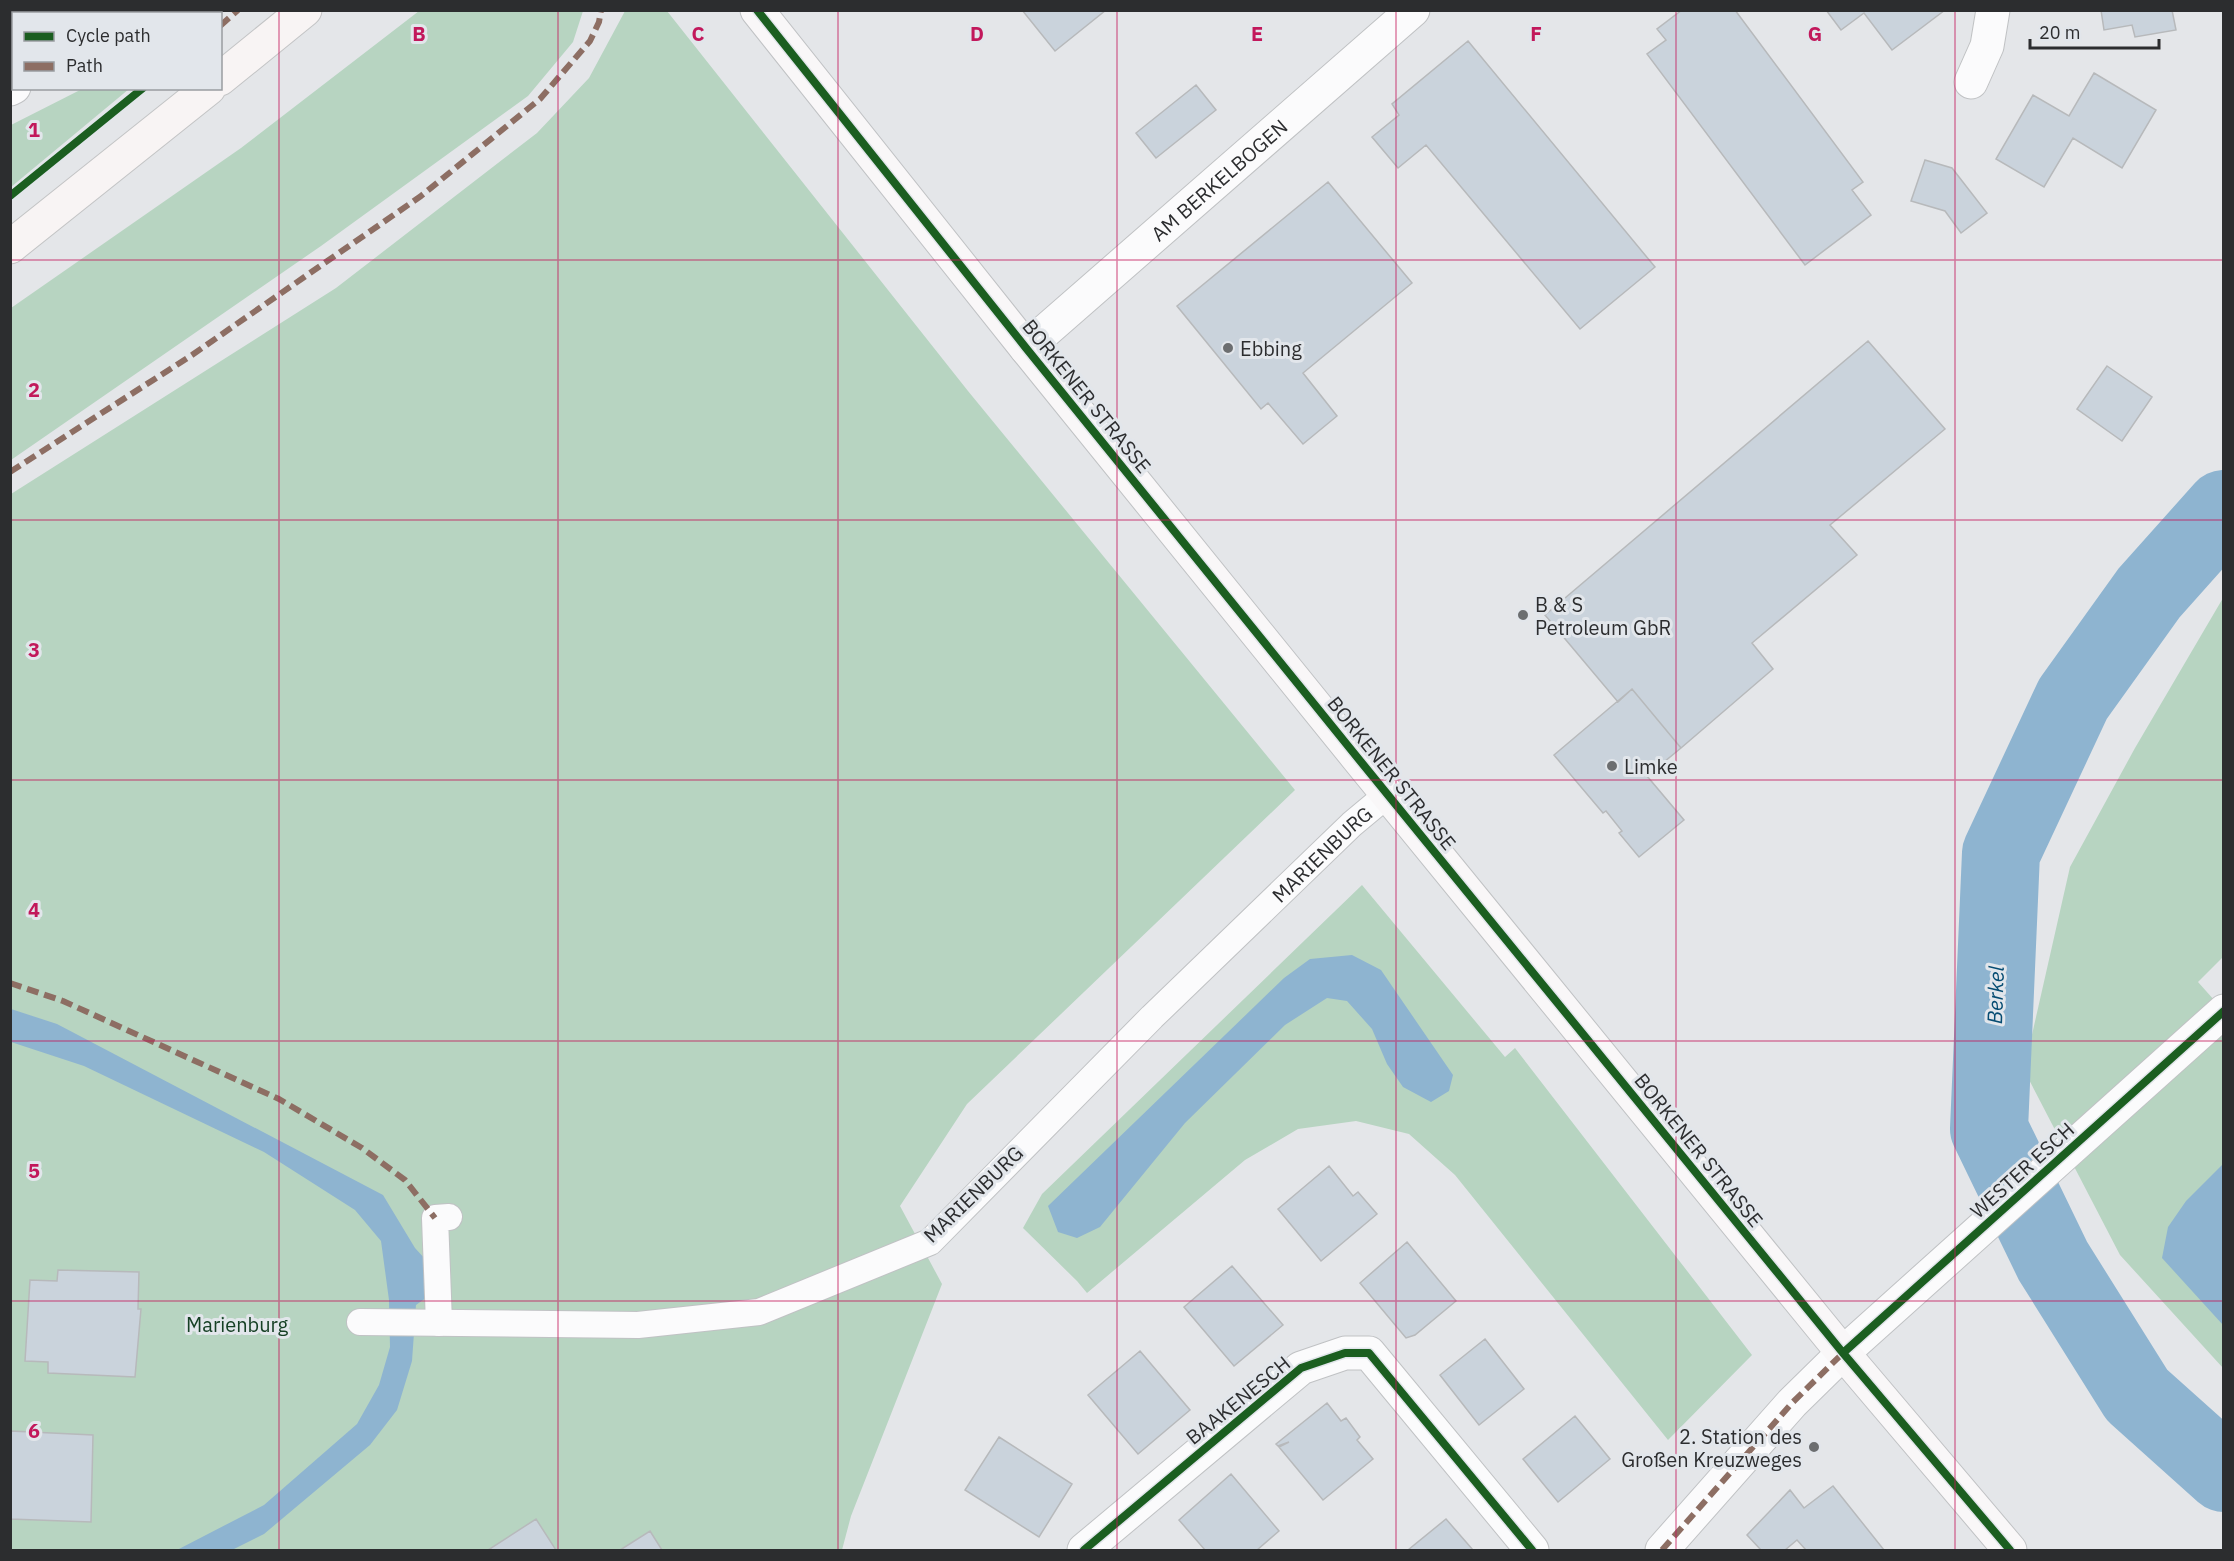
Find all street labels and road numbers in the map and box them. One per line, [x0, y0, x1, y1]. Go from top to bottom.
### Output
street label: AM BERKELBOGEN [1145, 113, 1293, 247]
street label: BORKENER STRASSE [1016, 313, 1158, 479]
street label: BORKENER STRASSE [1321, 690, 1463, 856]
street label: MARIENBURG [1266, 800, 1377, 908]
street label: BORKENER STRASSE [1628, 1067, 1770, 1233]
street label: WESTER ESCH [1964, 1116, 2080, 1224]
street label: MARIENBURG [917, 1140, 1029, 1248]
street label: BAAKENESCH [1180, 1350, 1296, 1450]

